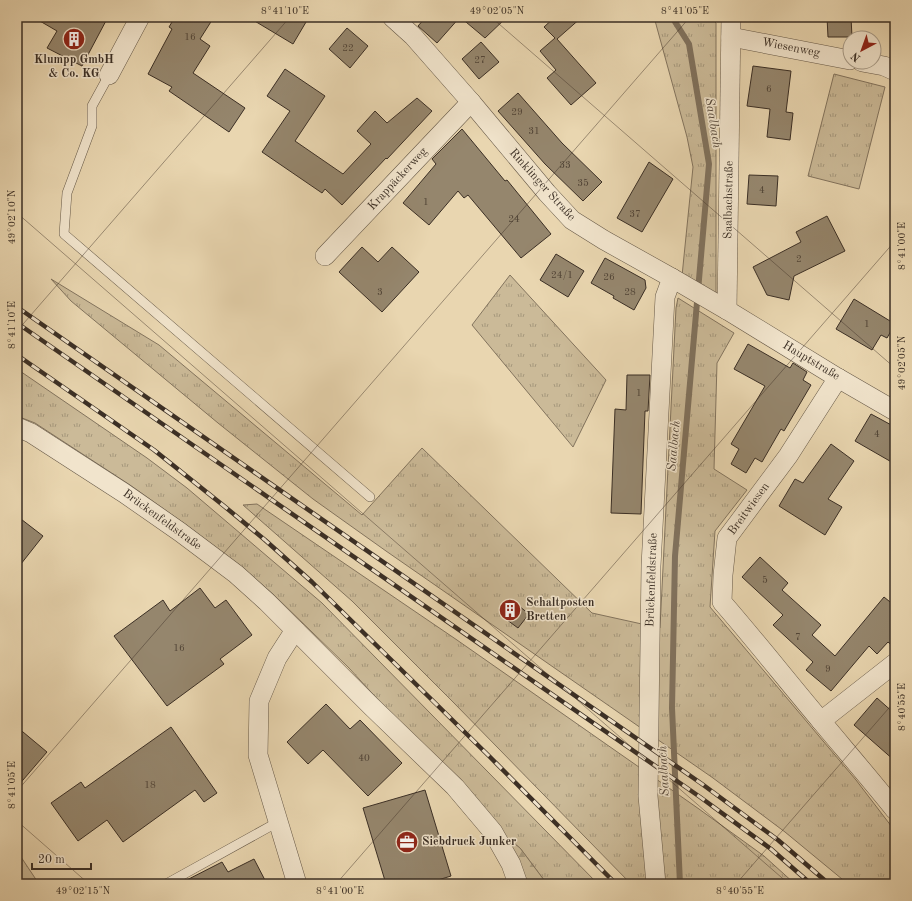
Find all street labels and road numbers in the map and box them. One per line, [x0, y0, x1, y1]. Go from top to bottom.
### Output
street label: Wiesenweg [761, 36, 822, 60]
street label: Krappäckerweg [366, 145, 430, 213]
street label: Rinklinger Straße [507, 147, 578, 224]
street label: Saalbachstraße [722, 160, 736, 239]
street label: Hauptstraße [780, 339, 842, 383]
street label: Breitwiesen [726, 480, 772, 537]
street label: Brückenfeldstraße [120, 487, 204, 553]
street label: Brückenfeldstraße [644, 532, 660, 627]

